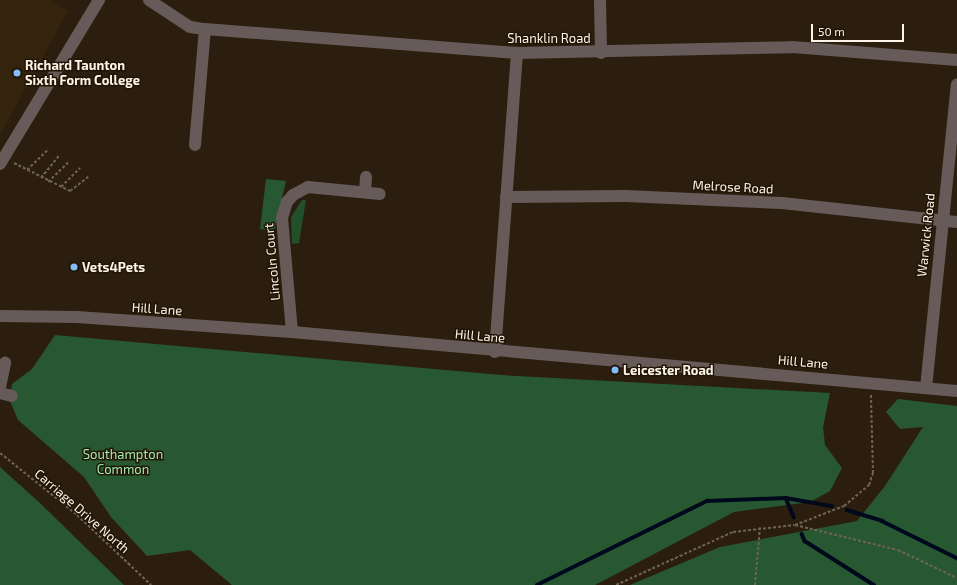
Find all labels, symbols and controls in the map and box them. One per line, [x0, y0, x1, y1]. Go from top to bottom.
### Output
scale bar [813, 16, 906, 42]
text: 50 m [818, 24, 845, 38]
street label: Shanklin Road [507, 30, 591, 46]
place label: Richard Taunton Sixth Form College [25, 58, 140, 89]
marker: Richard Taunton Sixth Form College [12, 68, 22, 78]
street label: Melrose Road [692, 177, 774, 197]
street label: Warwick Road [914, 192, 938, 278]
street label: Lincoln Court [261, 223, 283, 301]
place label: Vets4Pets [82, 259, 145, 275]
marker: Vets4Pets [69, 262, 79, 272]
street label: Hill Lane [131, 299, 183, 319]
street label: Hill Lane [454, 326, 506, 346]
street label: Hill Lane [777, 352, 829, 372]
place label: Leicester Road [623, 362, 714, 378]
marker: Leicester Road [610, 365, 620, 375]
park label: Southampton Common [83, 447, 163, 478]
street label: Carriage Drive North [31, 466, 133, 556]

